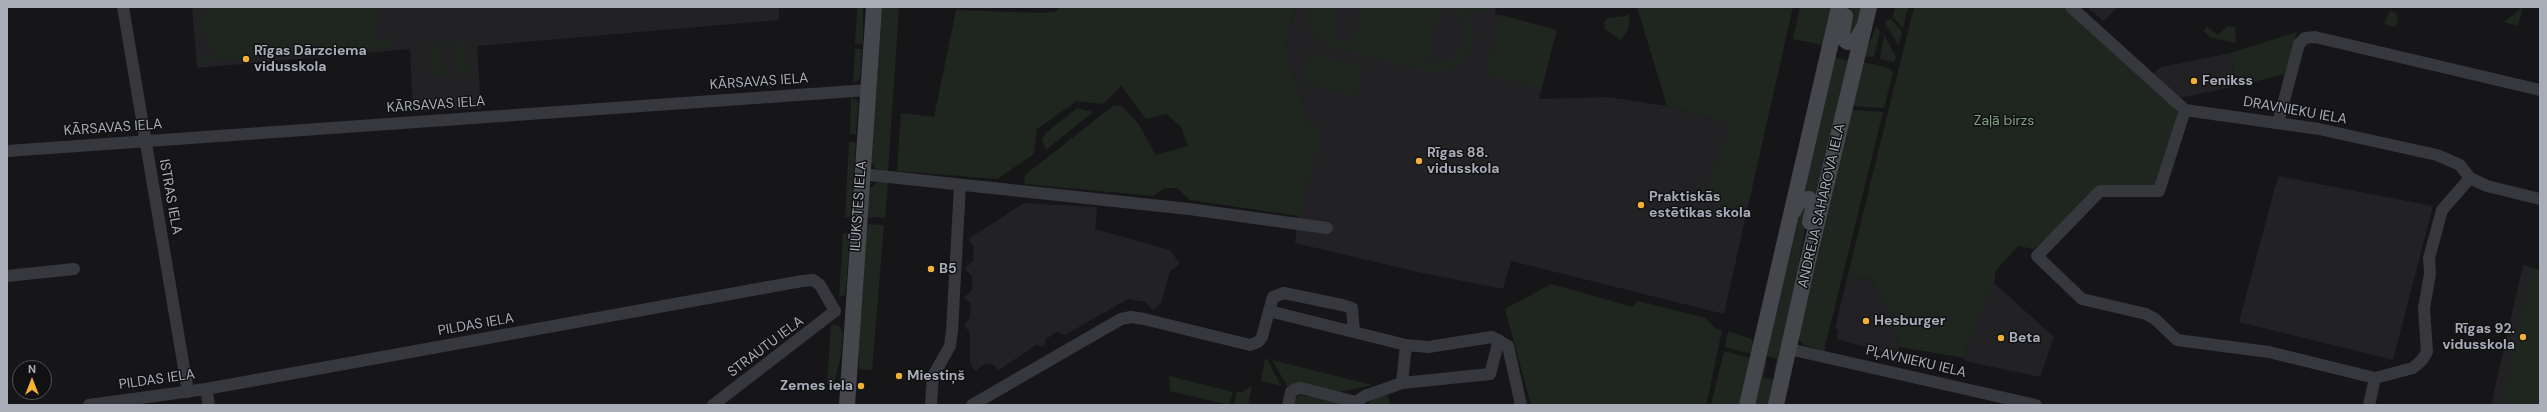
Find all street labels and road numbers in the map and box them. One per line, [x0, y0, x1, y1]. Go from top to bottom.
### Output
street label: KĀRSAVAS IELA [709, 70, 809, 94]
street label: KĀRSAVAS IELA [386, 93, 486, 117]
street label: DRAVNIEKU IELA [2242, 94, 2348, 128]
street label: KĀRSAVAS IELA [63, 116, 163, 140]
street label: ANDREJA SAHAROVA IELA [1795, 122, 1849, 290]
street label: ISTRAS IELA [155, 158, 185, 236]
street label: ILŪKSTES IELA [847, 160, 871, 252]
street label: PILDAS IELA [437, 310, 515, 340]
street label: STRAUTU IELA [725, 313, 807, 381]
street label: PĻAVNIEKU IELA [1864, 342, 1968, 382]
street label: PILDAS IELA [118, 366, 196, 394]

